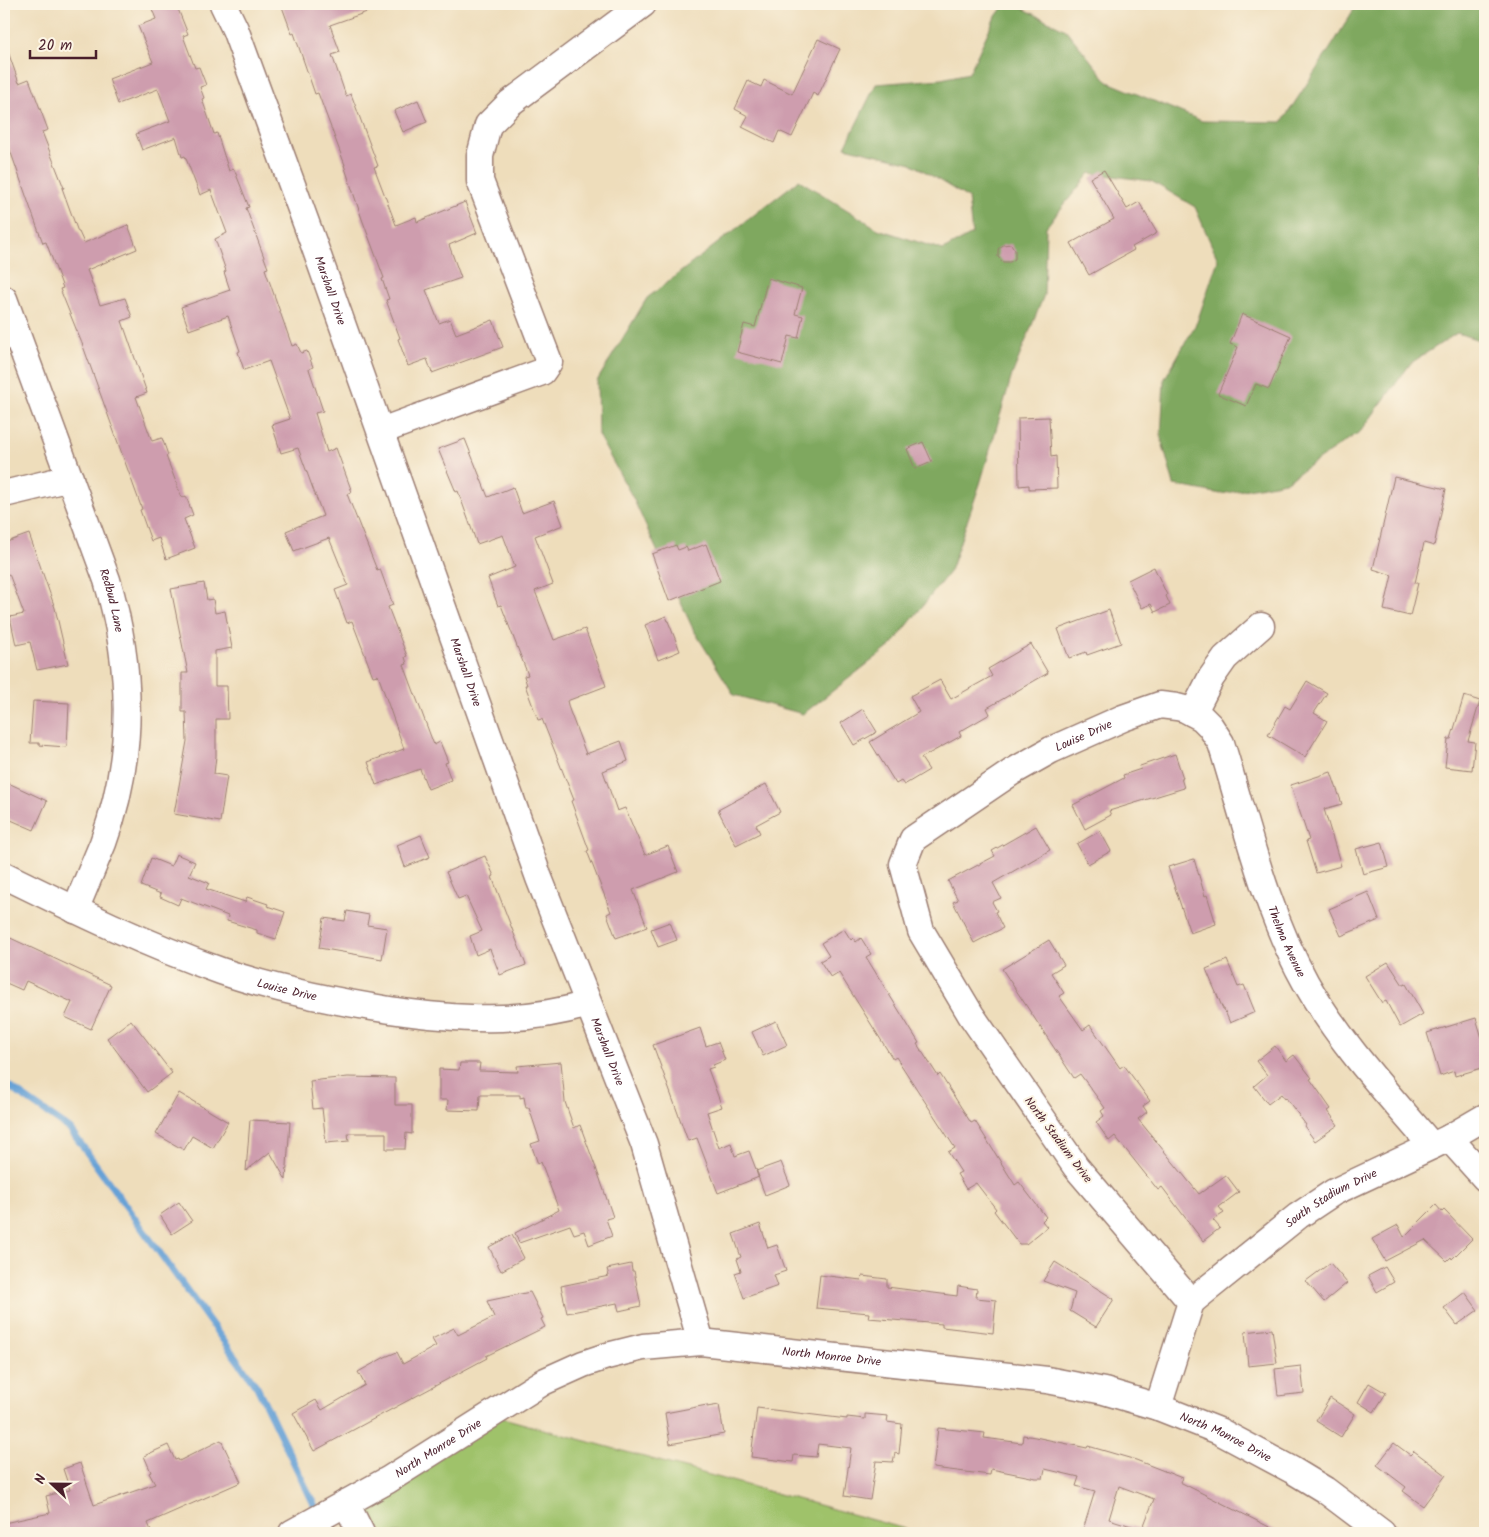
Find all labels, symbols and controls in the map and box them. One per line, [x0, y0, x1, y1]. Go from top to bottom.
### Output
scale bar [30, 28, 96, 60]
text: 20 m [38, 34, 72, 58]
street label: Marshall Drive [309, 253, 351, 328]
street label: Redbud Lane [94, 566, 129, 634]
street label: Marshall Drive [445, 635, 487, 710]
street label: Louise Drive [1052, 714, 1116, 757]
street label: Thelma Avenue [1262, 903, 1311, 981]
street label: Louise Drive [255, 973, 319, 1006]
street label: Marshall Drive [585, 1014, 630, 1089]
street label: North Stadium Drive [1019, 1093, 1097, 1188]
street label: South Stadium Drive [1281, 1163, 1381, 1232]
street label: North Monroe Drive [781, 1341, 883, 1371]
street label: North Monroe Drive [1177, 1407, 1275, 1467]
street label: North Monroe Drive [391, 1413, 486, 1483]
north arrow [28, 1460, 78, 1510]
text: N [29, 1471, 53, 1488]

